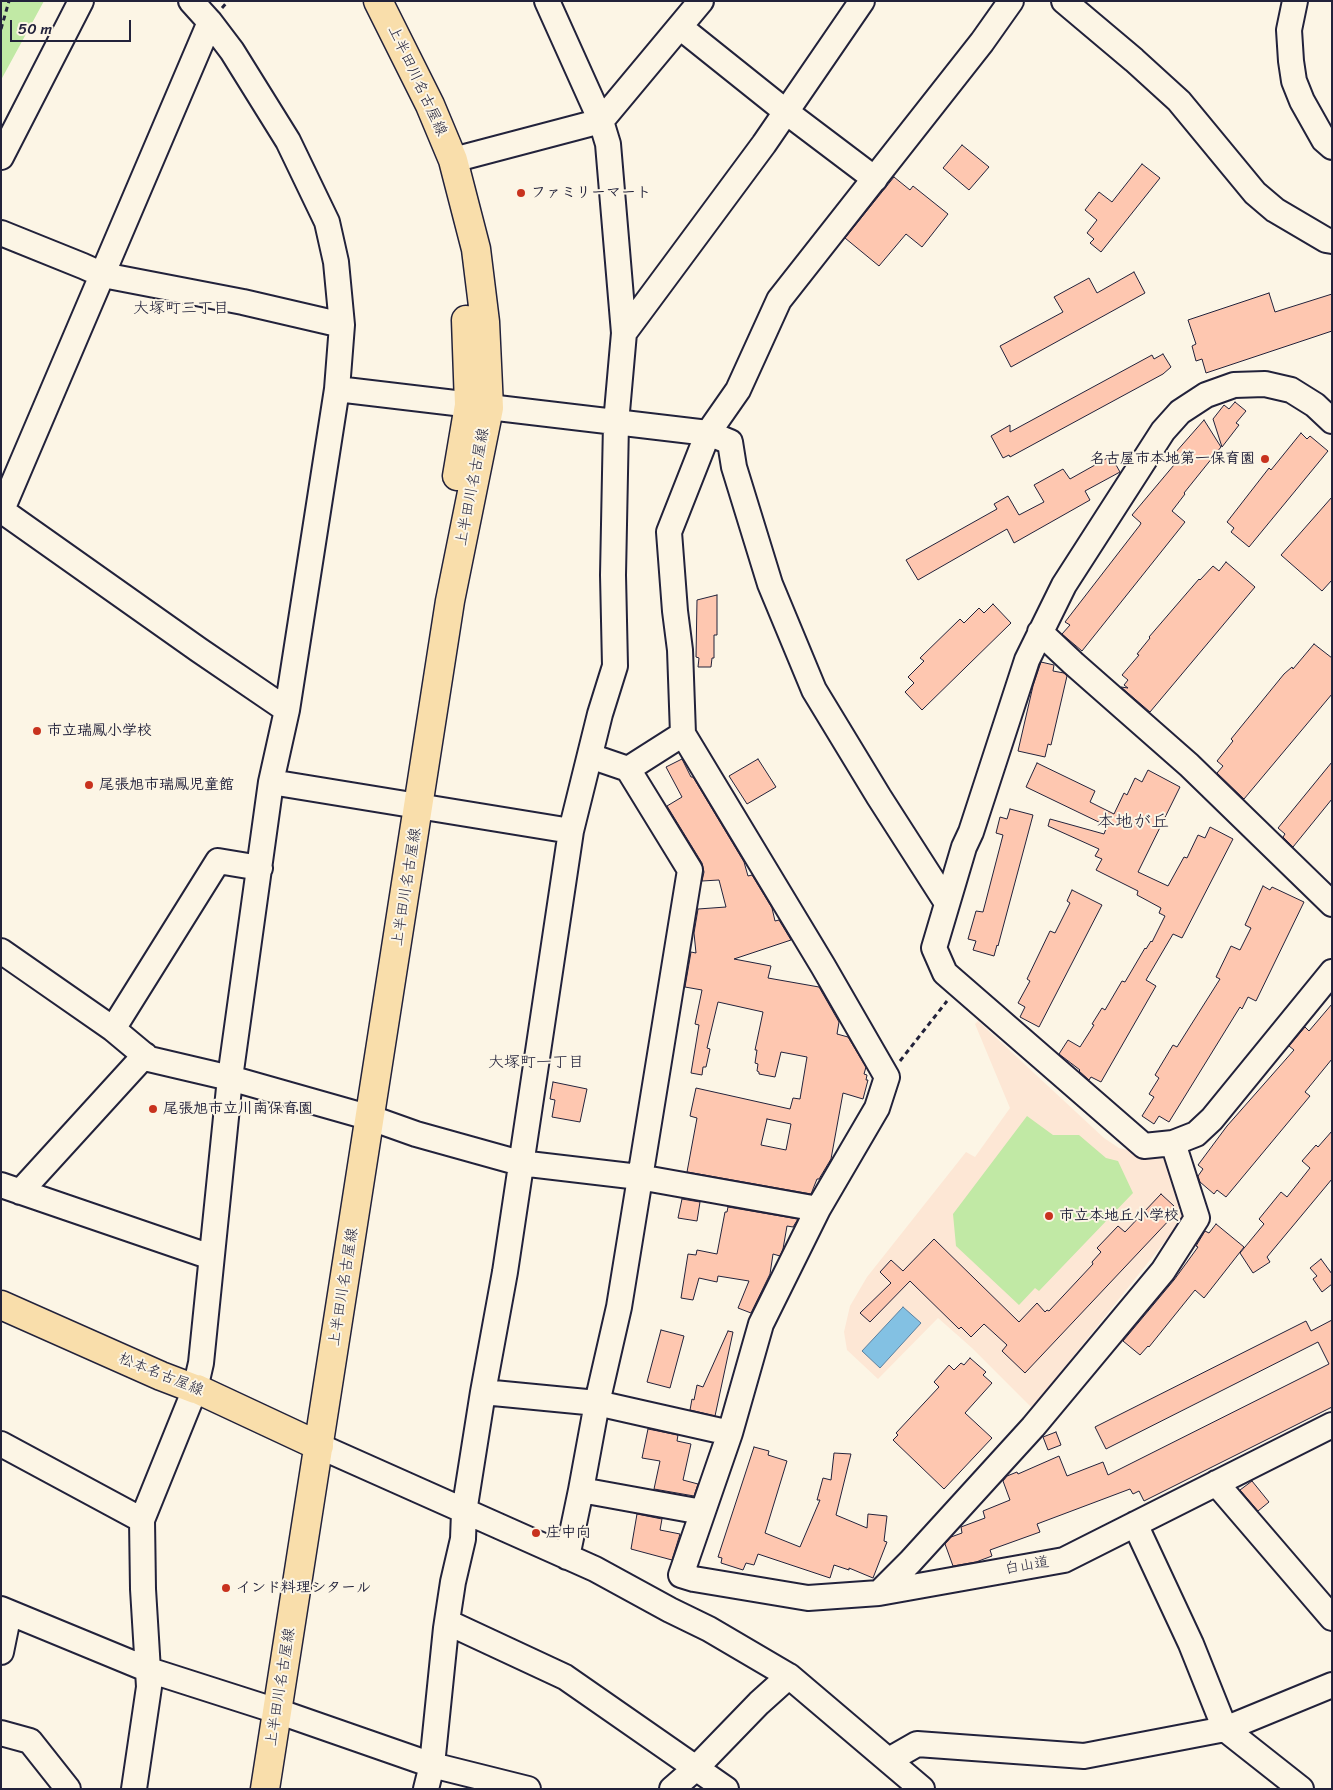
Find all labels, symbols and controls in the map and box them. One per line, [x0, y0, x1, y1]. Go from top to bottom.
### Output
scale bar [12, 10, 134, 42]
text: 50 m [18, 16, 52, 42]
street label: 上半田川名古屋線 [383, 23, 451, 139]
place label: ファミリーマート [531, 184, 651, 202]
marker: ファミリーマート [515, 187, 527, 199]
district label: 大塚町三丁目 [133, 299, 229, 319]
street label: 上半田川名古屋線 [453, 426, 493, 548]
place label: 名古屋市本地第一保育園 [1090, 450, 1255, 468]
marker: 名古屋市本地第一保育園 [1259, 453, 1271, 465]
place label: 市立瑞鳳小学校 [47, 722, 152, 740]
marker: 市立瑞鳳小学校 [31, 725, 43, 737]
place label: 尾張旭市瑞鳳児童館 [99, 776, 234, 794]
marker: 尾張旭市瑞鳳児童館 [83, 779, 95, 791]
district label: 本地が丘 [1097, 811, 1169, 833]
street label: 上半田川名古屋線 [389, 826, 425, 948]
district label: 大塚町一丁目 [488, 1053, 584, 1073]
place label: 尾張旭市立川南保育園 [163, 1100, 313, 1118]
marker: 尾張旭市立川南保育園 [147, 1103, 159, 1115]
place label: 市立本地丘小学校 [1059, 1207, 1179, 1225]
marker: 市立本地丘小学校 [1043, 1210, 1055, 1222]
street label: 上半田川名古屋線 [326, 1226, 362, 1348]
street label: 松本名古屋線 [116, 1350, 206, 1400]
place label: 庄中向 [546, 1524, 591, 1542]
marker: 庄中向 [530, 1527, 542, 1539]
street label: 白山道 [1003, 1553, 1051, 1579]
place label: インド料理シタール [236, 1579, 371, 1597]
marker: インド料理シタール [220, 1582, 232, 1594]
street label: 上半田川名古屋線 [263, 1626, 299, 1748]

